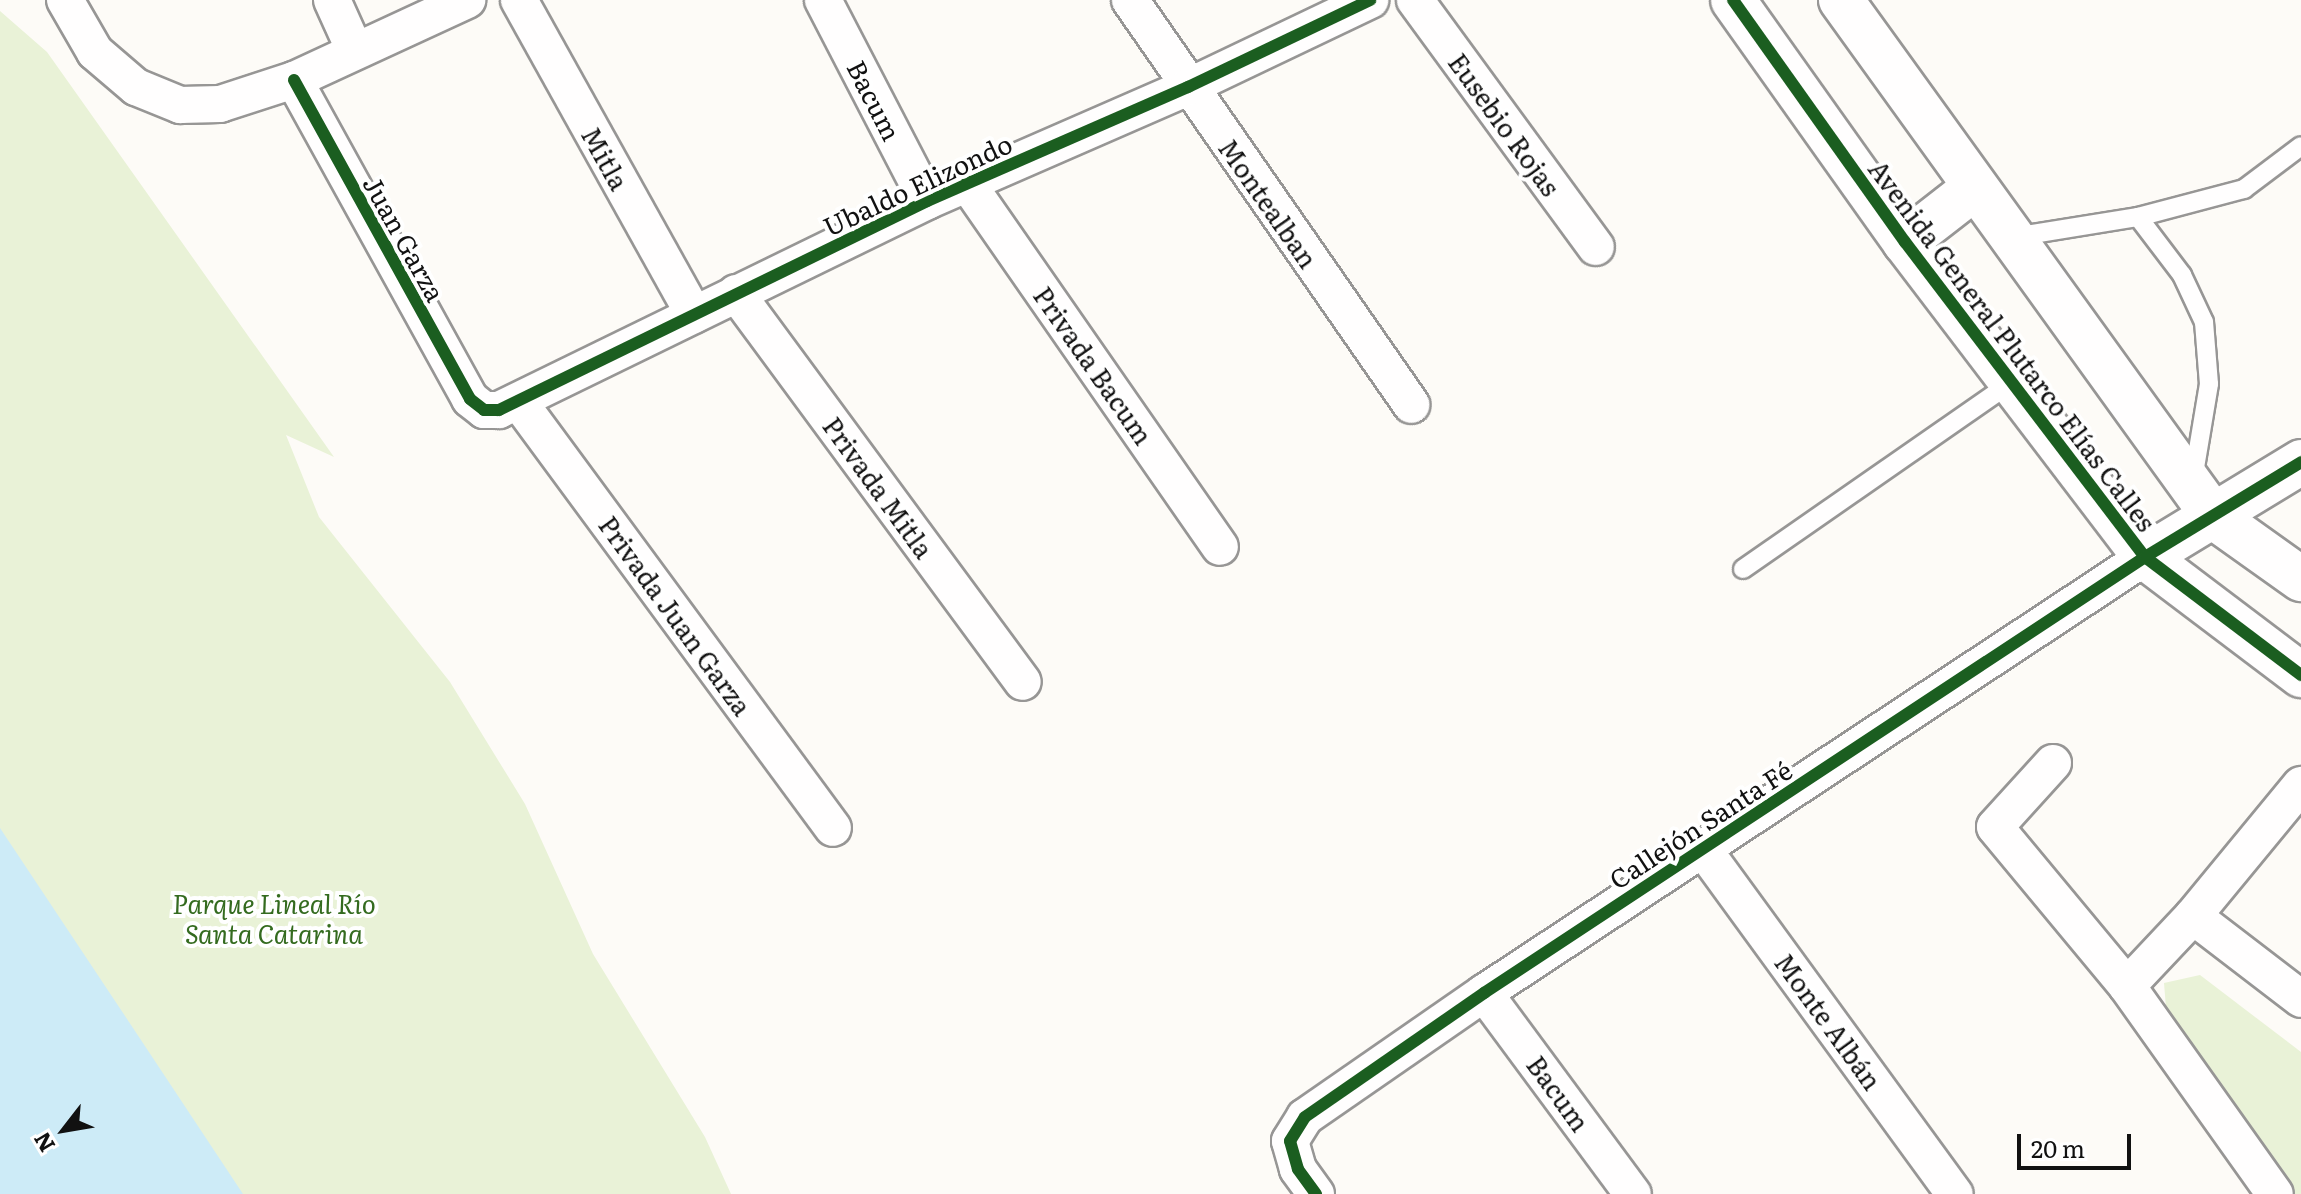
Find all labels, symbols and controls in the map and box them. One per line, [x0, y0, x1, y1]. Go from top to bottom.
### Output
street label: Eusebio Rojas [1443, 47, 1567, 201]
street label: Bacum [842, 55, 908, 145]
street label: Mitla [576, 121, 636, 195]
street label: Ubaldo Elizondo [818, 127, 1016, 241]
street label: Montealban [1213, 132, 1325, 274]
street label: Avenida General Plutarco Elías Calles [1863, 153, 2163, 537]
street label: Juan Garza [358, 170, 452, 306]
street label: Privada Bacum [1028, 280, 1160, 450]
street label: Privada Mitla [817, 410, 941, 564]
street label: Privada Juan Garza [593, 509, 759, 721]
street label: Callejón Santa Fé [1603, 753, 1797, 895]
park label: Parque Lineal Río Santa Catarina [172, 887, 376, 948]
street label: Monte Albán [1769, 947, 1889, 1095]
street label: Bacum [1521, 1049, 1597, 1137]
north arrow [24, 1090, 104, 1170]
scale bar [2021, 1118, 2135, 1168]
text: N [24, 1126, 62, 1159]
text: 20 m [2031, 1130, 2085, 1165]

